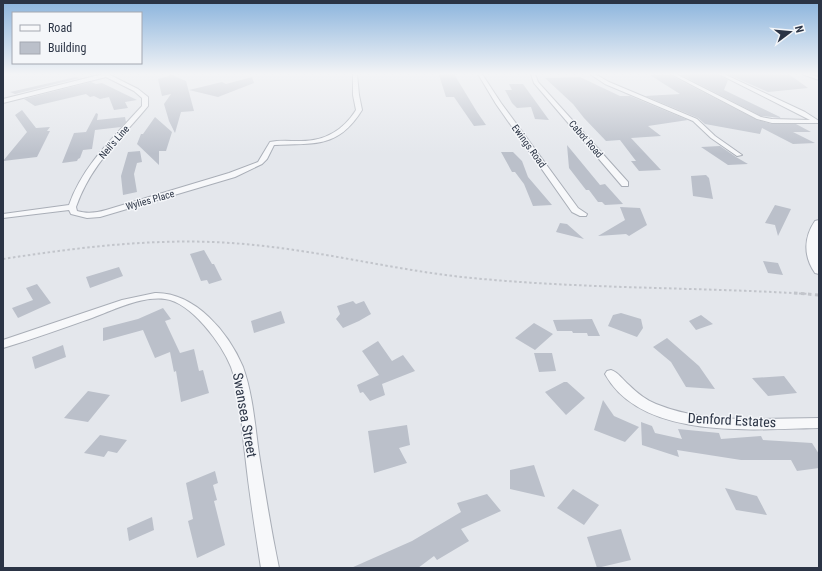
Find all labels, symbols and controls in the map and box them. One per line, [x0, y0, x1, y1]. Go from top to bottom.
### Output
legend [12, 12, 142, 64]
north arrow [770, 12, 810, 52]
text: Road [48, 21, 72, 35]
text: N [792, 24, 806, 35]
text: Building [48, 41, 86, 55]
street label: Cabot Road [567, 118, 605, 160]
street label: Ewings Road [510, 122, 548, 170]
street label: Neil's Line [97, 123, 132, 161]
street label: Wylies Place [125, 188, 176, 212]
street label: Swansea Street [230, 371, 260, 459]
street label: Denford Estates [687, 410, 777, 430]

